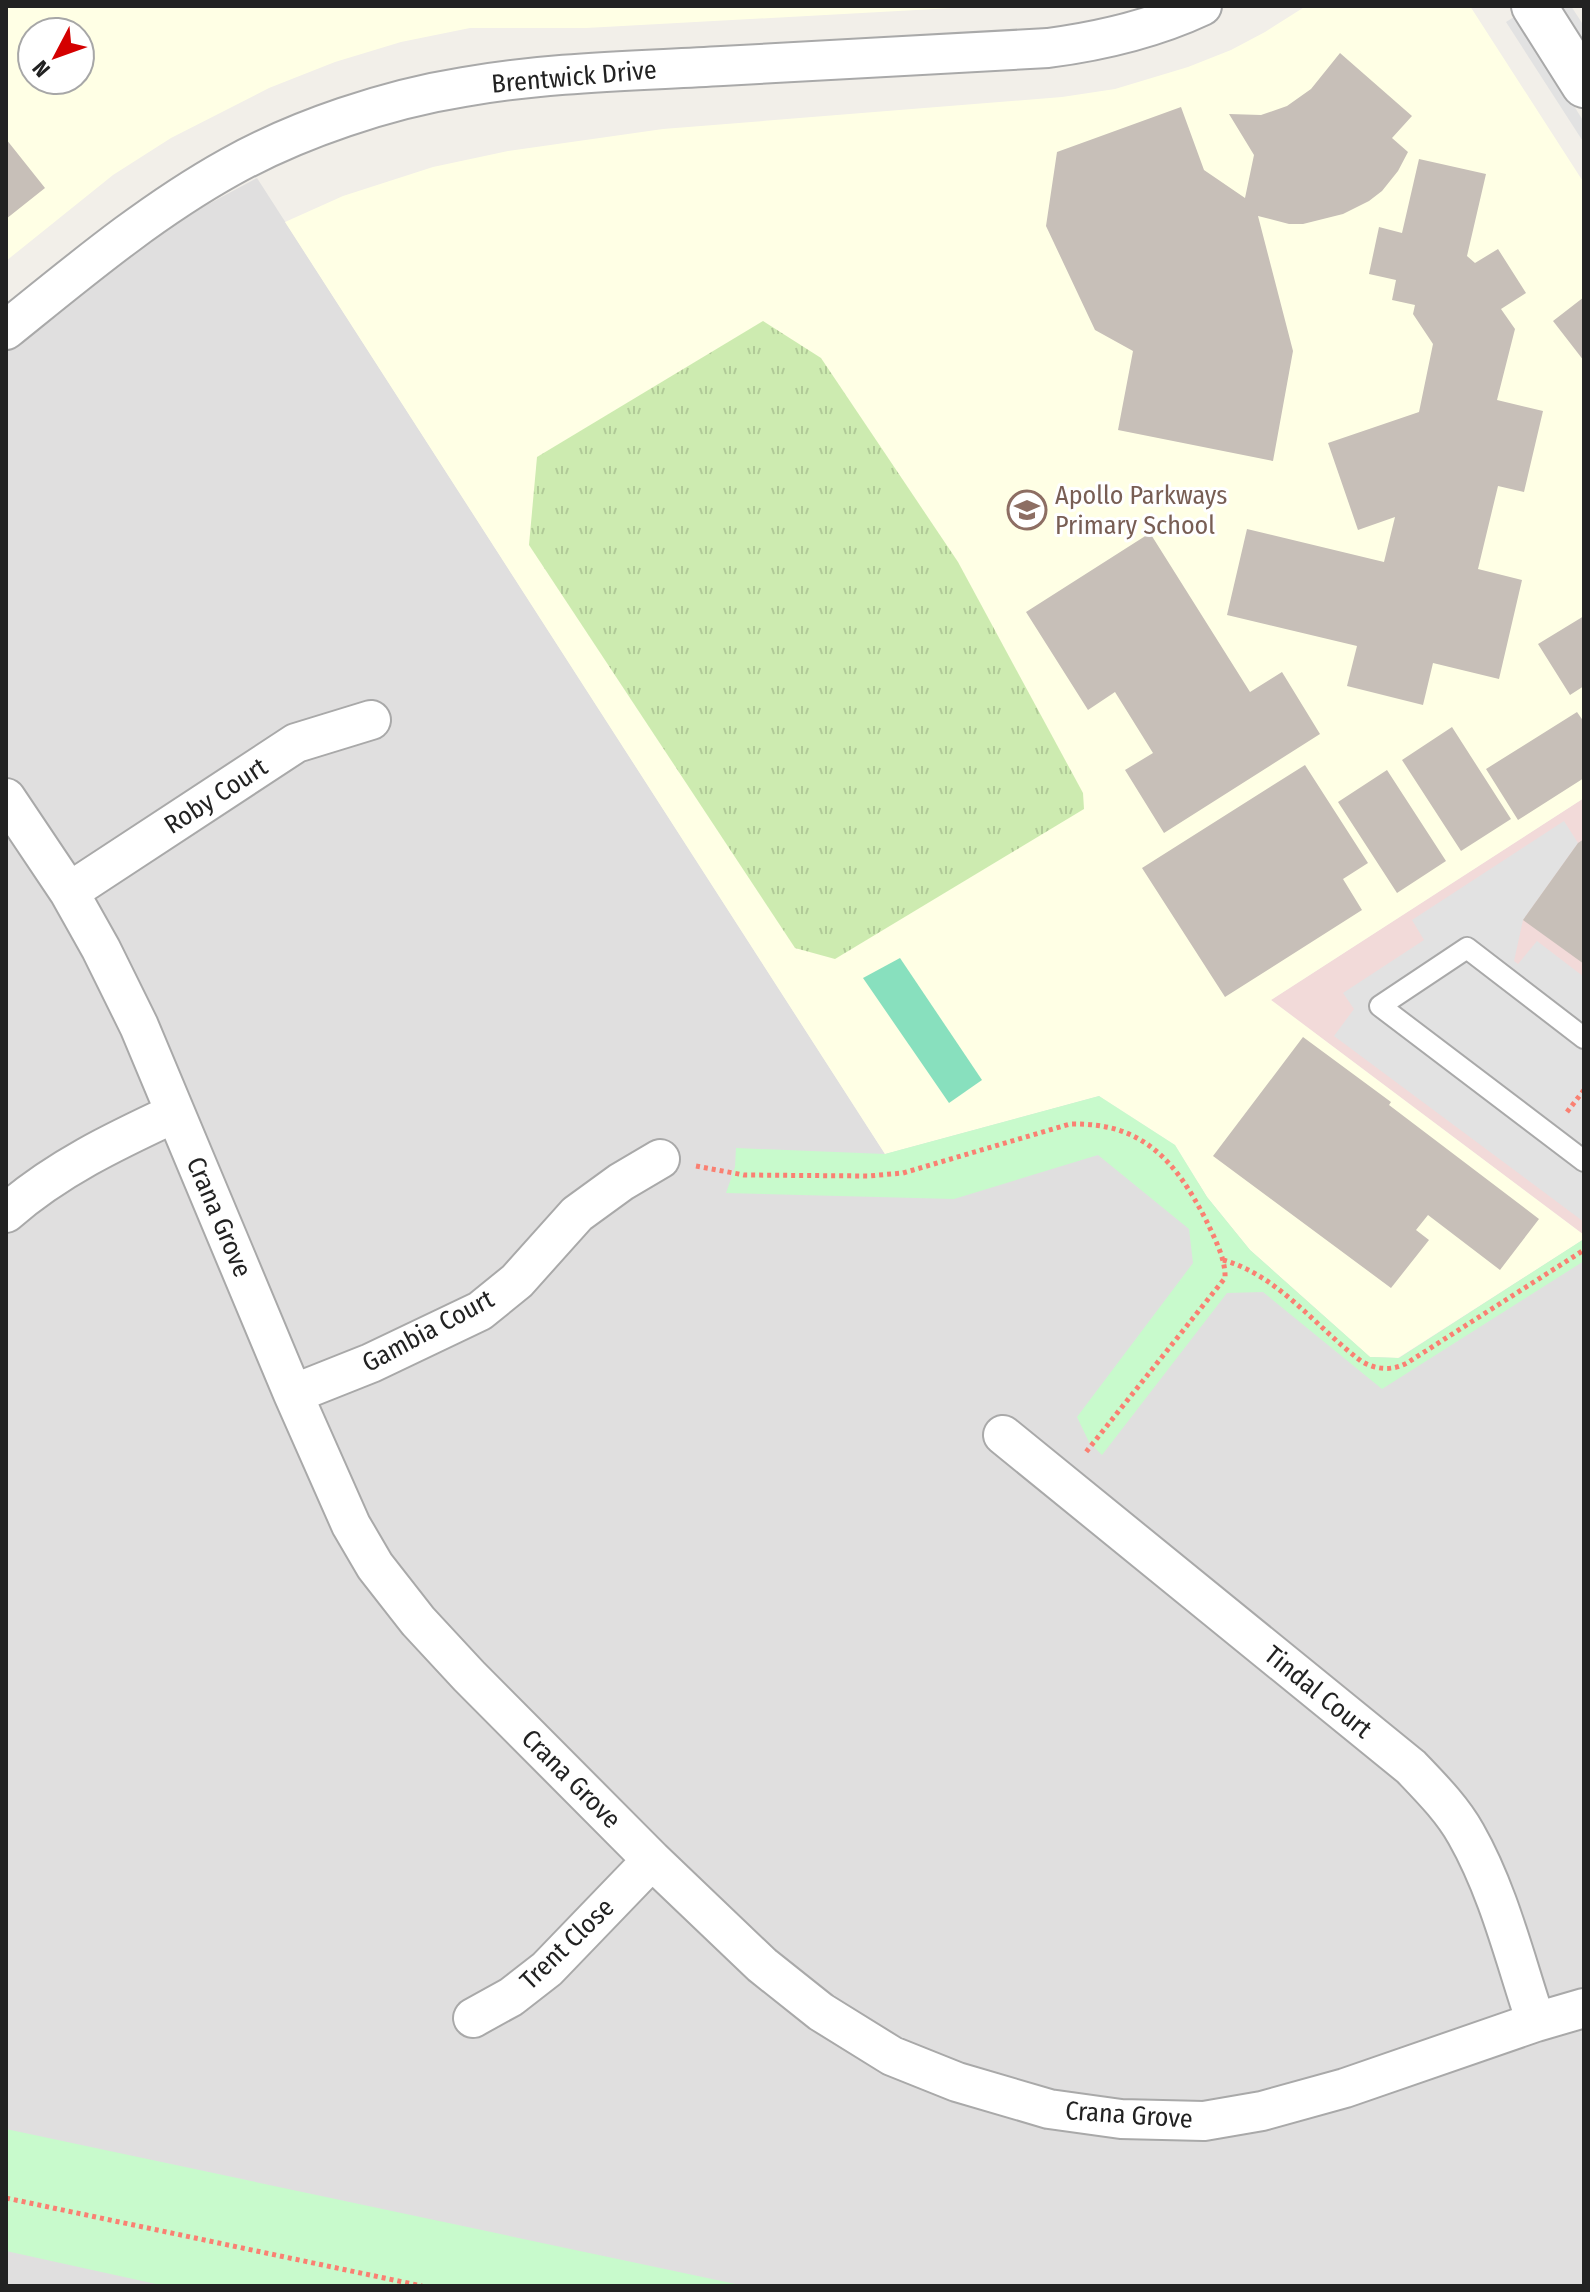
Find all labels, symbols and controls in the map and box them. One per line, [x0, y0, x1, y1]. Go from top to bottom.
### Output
north arrow [16, 16, 96, 96]
street label: Brentwick Drive [490, 54, 658, 100]
text: N [27, 55, 56, 83]
place label: Apollo Parkways Primary School [1055, 480, 1227, 541]
school or university icon: Apollo Parkways Primary School [1006, 489, 1048, 531]
street label: Roby Court [159, 751, 274, 841]
street label: Crana Grove [180, 1152, 258, 1282]
street label: Gambia Court [357, 1283, 499, 1379]
street label: Tindal Court [1258, 1639, 1378, 1745]
street label: Crana Grove [515, 1723, 627, 1835]
street label: Trent Close [514, 1892, 620, 1996]
street label: Crana Grove [1064, 2095, 1194, 2135]

